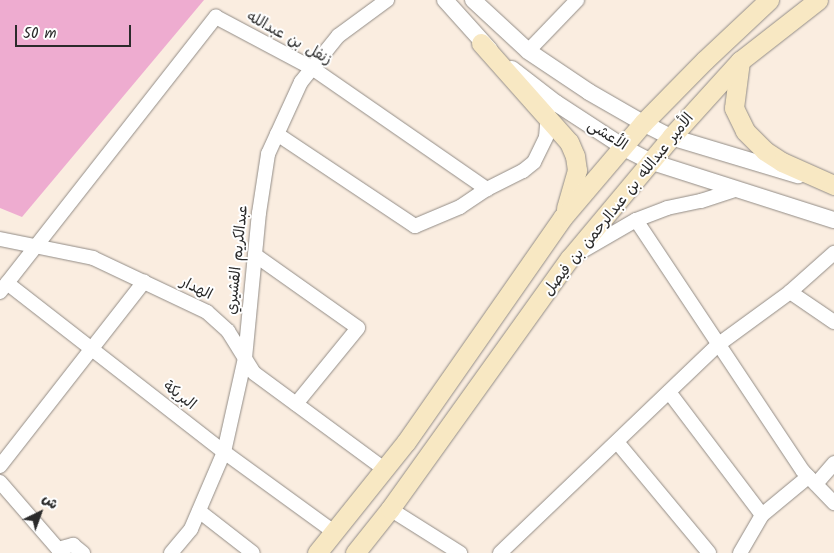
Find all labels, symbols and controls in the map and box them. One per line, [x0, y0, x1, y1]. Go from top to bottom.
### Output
street label: زنفل بن عبدالله [243, 8, 335, 70]
scale bar [18, 15, 134, 47]
text: 50 m [23, 22, 57, 46]
street label: الأمير عبدالله بن عبدالرحمن بن فيصل [540, 110, 698, 300]
street label: الأعشى [584, 117, 630, 155]
street label: عبدالكريم القشيري [223, 204, 253, 316]
street label: الهدار [177, 274, 215, 304]
street label: البريكة [159, 378, 199, 414]
north arrow [15, 488, 65, 538]
text: ش [37, 489, 63, 515]

